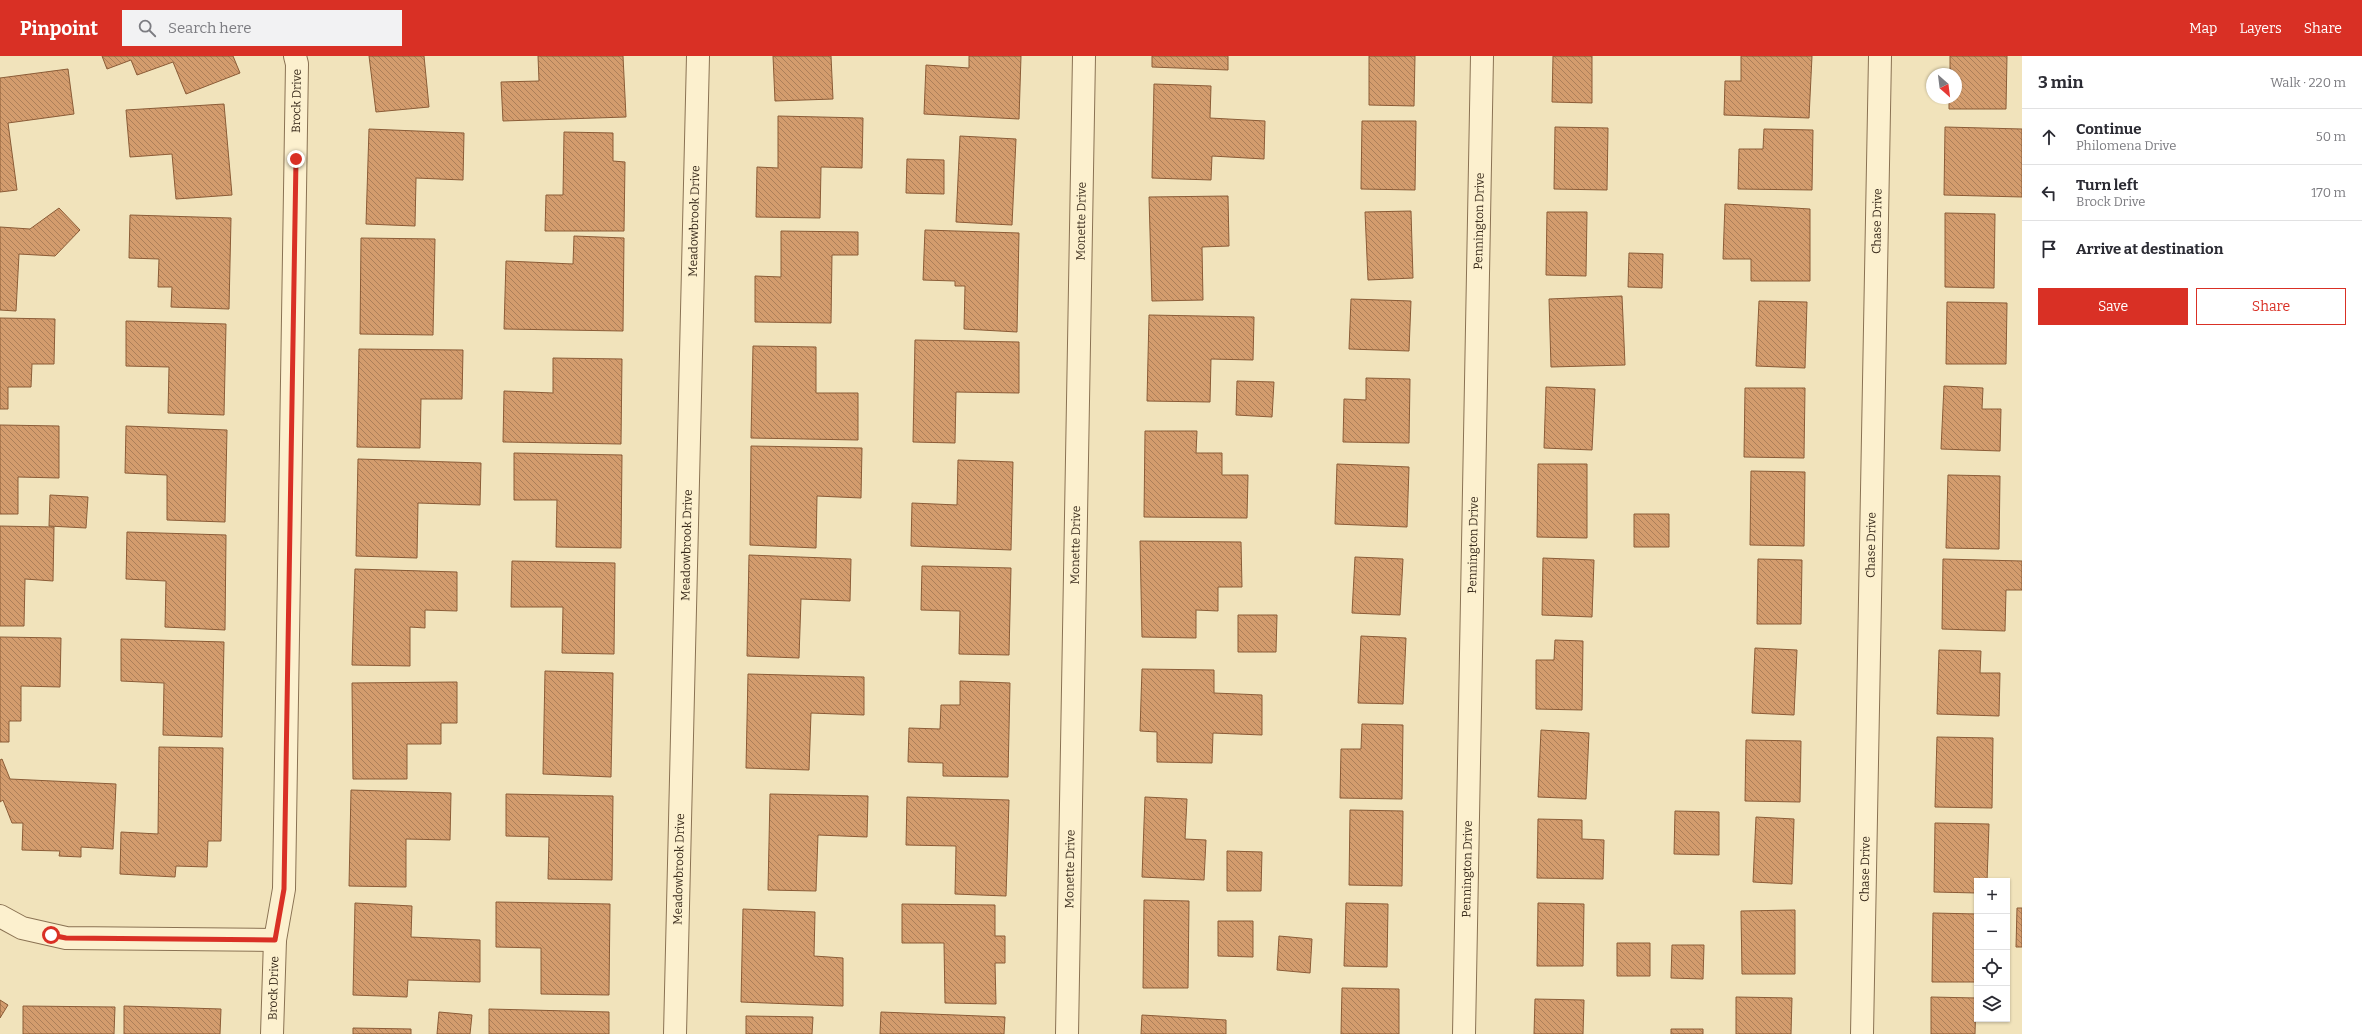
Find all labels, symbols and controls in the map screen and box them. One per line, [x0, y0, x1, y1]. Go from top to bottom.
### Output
search box [122, 10, 402, 46]
text: Pinpoint [20, 17, 98, 40]
icon: search [136, 17, 158, 39]
text: Search here [168, 19, 251, 37]
text: Map [2189, 20, 2217, 37]
text: Layers [2239, 20, 2282, 37]
text: Share [2304, 20, 2342, 37]
north arrow [1926, 68, 1962, 104]
street label: Brock Drive [289, 69, 304, 133]
text: 3 min [2038, 72, 2083, 93]
text: Walk · 220 m [2270, 75, 2346, 90]
text: Continue [2076, 120, 2142, 138]
icon: ahead [2038, 126, 2060, 148]
text: 50 m [2316, 129, 2346, 144]
text: Philomena Drive [2076, 138, 2176, 153]
route end [287, 150, 305, 168]
street label: Meadowbrook Drive [686, 165, 702, 277]
street label: Pennington Drive [1471, 172, 1487, 270]
text: Turn left [2076, 176, 2138, 194]
street label: Monette Drive [1073, 182, 1089, 261]
icon: left [2038, 182, 2060, 204]
text: 170 m [2311, 185, 2346, 200]
street label: Chase Drive [1869, 188, 1885, 254]
text: Brock Drive [2076, 194, 2146, 209]
icon: arrive [2038, 238, 2060, 260]
text: Arrive at destination [2076, 240, 2223, 258]
button: Save [2038, 288, 2188, 325]
button: Share [2196, 288, 2346, 325]
street label: Meadowbrook Drive [678, 489, 695, 601]
street label: Pennington Drive [1465, 496, 1481, 594]
street label: Monette Drive [1068, 506, 1083, 585]
street label: Chase Drive [1863, 512, 1879, 578]
street label: Meadowbrook Drive [671, 813, 687, 925]
street label: Pennington Drive [1459, 820, 1475, 918]
street label: Monette Drive [1062, 830, 1078, 909]
street label: Chase Drive [1857, 836, 1873, 902]
map controls [1974, 878, 2010, 1022]
button: + [1974, 878, 2010, 914]
button: − [1974, 914, 2010, 950]
route start [42, 926, 60, 944]
button: locate [1974, 950, 2010, 986]
street label: Brock Drive [265, 956, 281, 1020]
button: layers [1974, 986, 2010, 1022]

